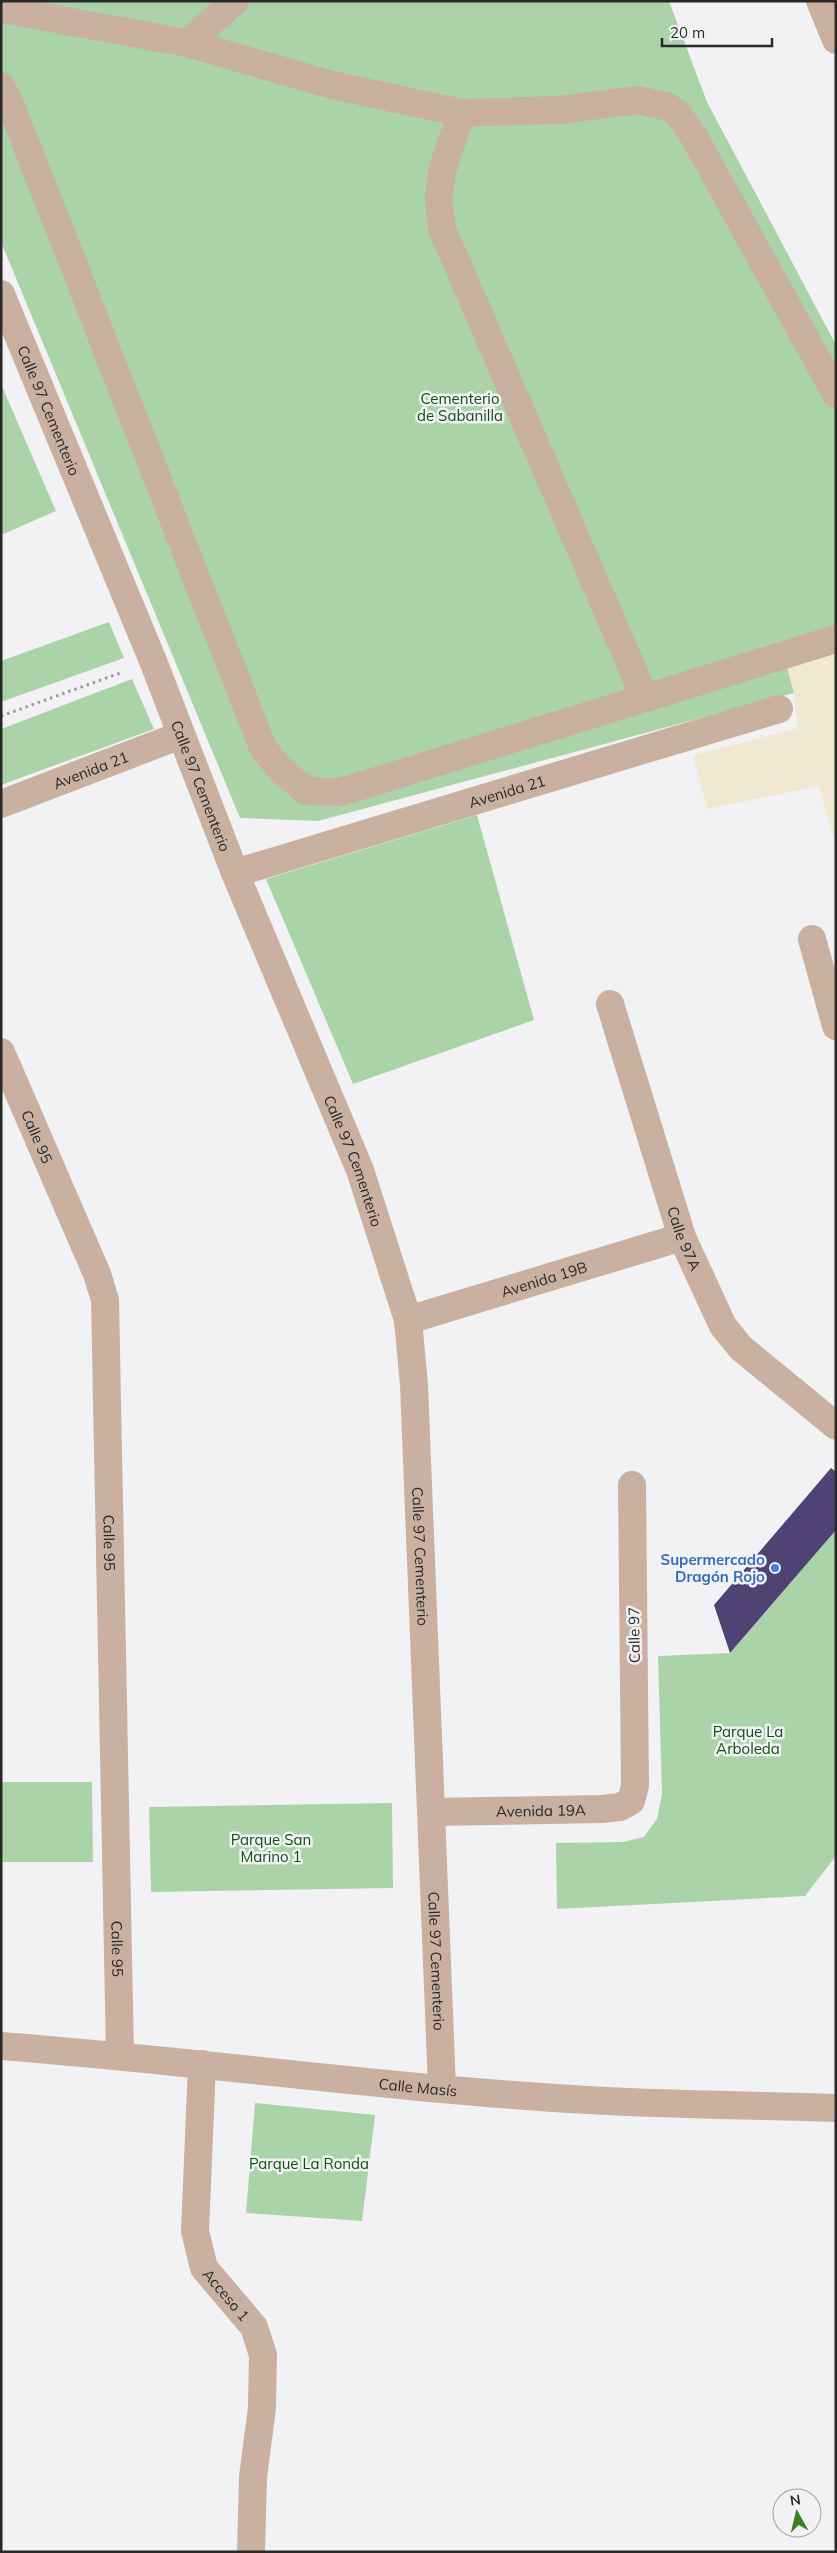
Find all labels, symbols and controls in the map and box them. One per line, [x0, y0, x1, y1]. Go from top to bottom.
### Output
scale bar [662, 15, 772, 47]
text: 20 m [670, 23, 705, 42]
street label: Calle 97 Cementerio [14, 342, 85, 478]
park label: Cementerio de Sabanilla [417, 389, 503, 425]
street label: Calle 97 Cementerio [167, 717, 235, 854]
street label: Avenida 21 [50, 747, 131, 793]
street label: Avenida 21 [466, 771, 547, 812]
street label: Calle 97 Cementerio [320, 1092, 387, 1229]
street label: Calle 95 [18, 1107, 57, 1166]
street label: Calle 97A [664, 1204, 706, 1273]
street label: Avenida 19B [498, 1257, 589, 1301]
street label: Calle 97 Cementerio [409, 1486, 433, 1626]
street label: Calle 95 [100, 1515, 120, 1571]
place label: Supermercado Dragón Rojo [660, 1550, 765, 1586]
marker: Supermercado Dragón Rojo [769, 1562, 781, 1574]
street label: Calle 97 [624, 1607, 644, 1663]
park label: Parque La Arboleda [713, 1722, 783, 1758]
street label: Avenida 19A [496, 1800, 586, 1820]
park label: Parque San Marino 1 [231, 1830, 311, 1866]
street label: Calle 97 Cementerio [425, 1891, 449, 2031]
street label: Calle 95 [108, 1920, 128, 1977]
street label: Calle Masís [378, 2074, 458, 2100]
park label: Parque La Ronda [249, 2154, 369, 2173]
street label: Acceso 1 [199, 2264, 254, 2325]
north arrow [772, 2488, 822, 2538]
text: N [789, 2490, 802, 2510]

